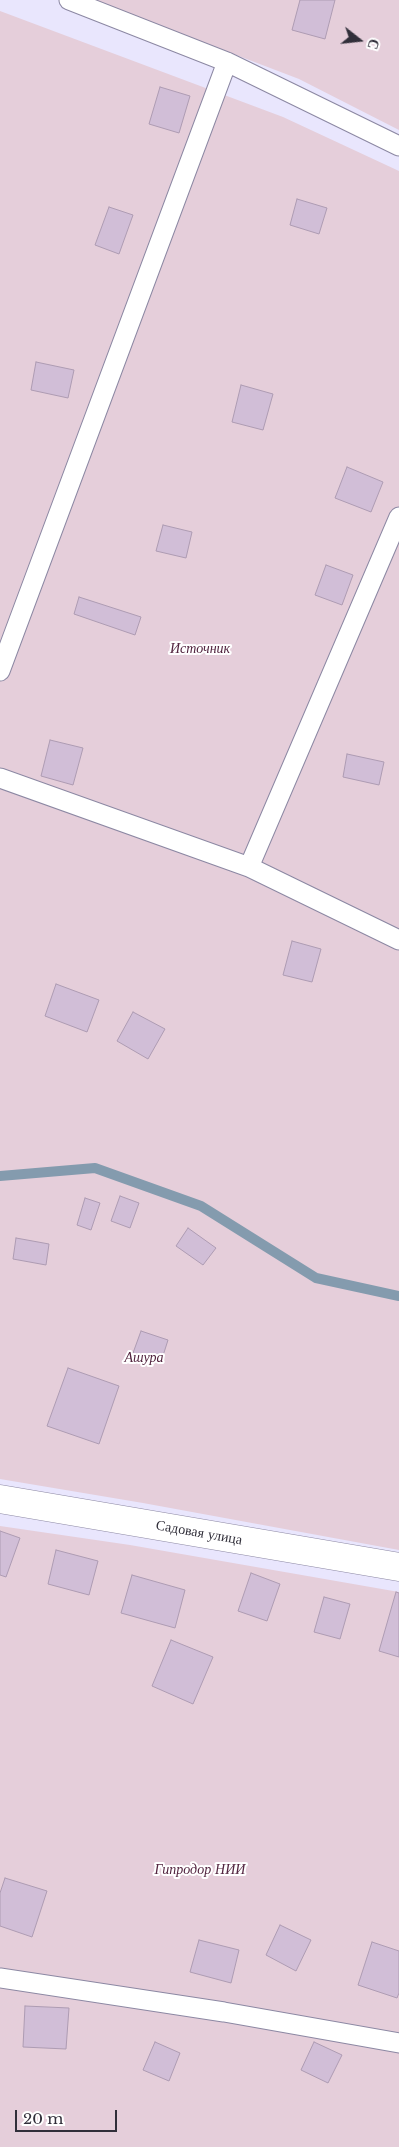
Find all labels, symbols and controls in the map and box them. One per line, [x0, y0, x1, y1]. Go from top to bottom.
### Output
north arrow [334, 15, 384, 65]
text: С [363, 37, 383, 51]
park label: Источник [170, 641, 230, 657]
park label: Ашура [124, 1350, 164, 1366]
street label: Садовая улица [155, 1517, 243, 1549]
park label: Гипродор НИИ [155, 1862, 245, 1878]
scale bar [18, 2100, 120, 2132]
text: 20 m [23, 2109, 63, 2128]

